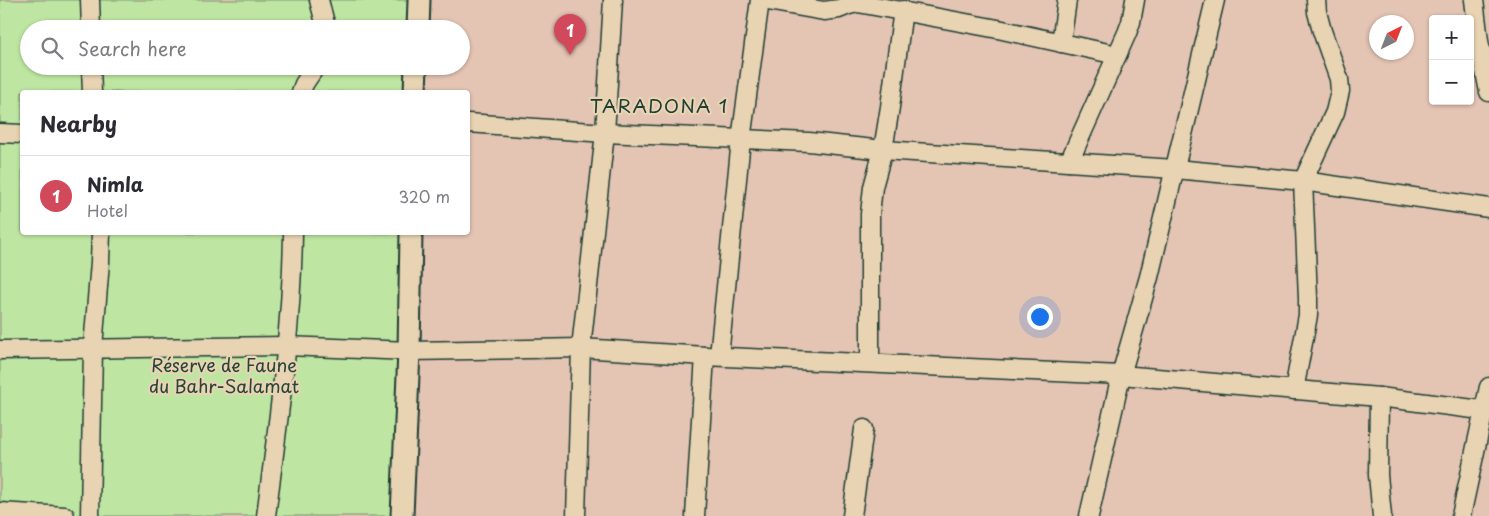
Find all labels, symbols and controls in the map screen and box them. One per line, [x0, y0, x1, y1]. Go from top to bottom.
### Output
pin: 1 [554, 14, 586, 55]
north arrow [1369, 15, 1414, 60]
map controls [1429, 15, 1474, 105]
button: + [1429, 15, 1474, 60]
search box [20, 20, 470, 75]
icon: search [38, 34, 66, 62]
text: Search here [78, 34, 187, 62]
button: − [1429, 60, 1474, 105]
district label: TARADONA 1 [590, 91, 728, 119]
text: Nearby [40, 107, 117, 139]
text: Nimla [87, 170, 144, 198]
text: 1 [52, 184, 60, 208]
text: 320 m [399, 184, 450, 208]
text: Hotel [87, 198, 128, 222]
your location [1027, 304, 1053, 330]
park label: Réserve de Faune du Bahr-Salamat [149, 351, 299, 399]

